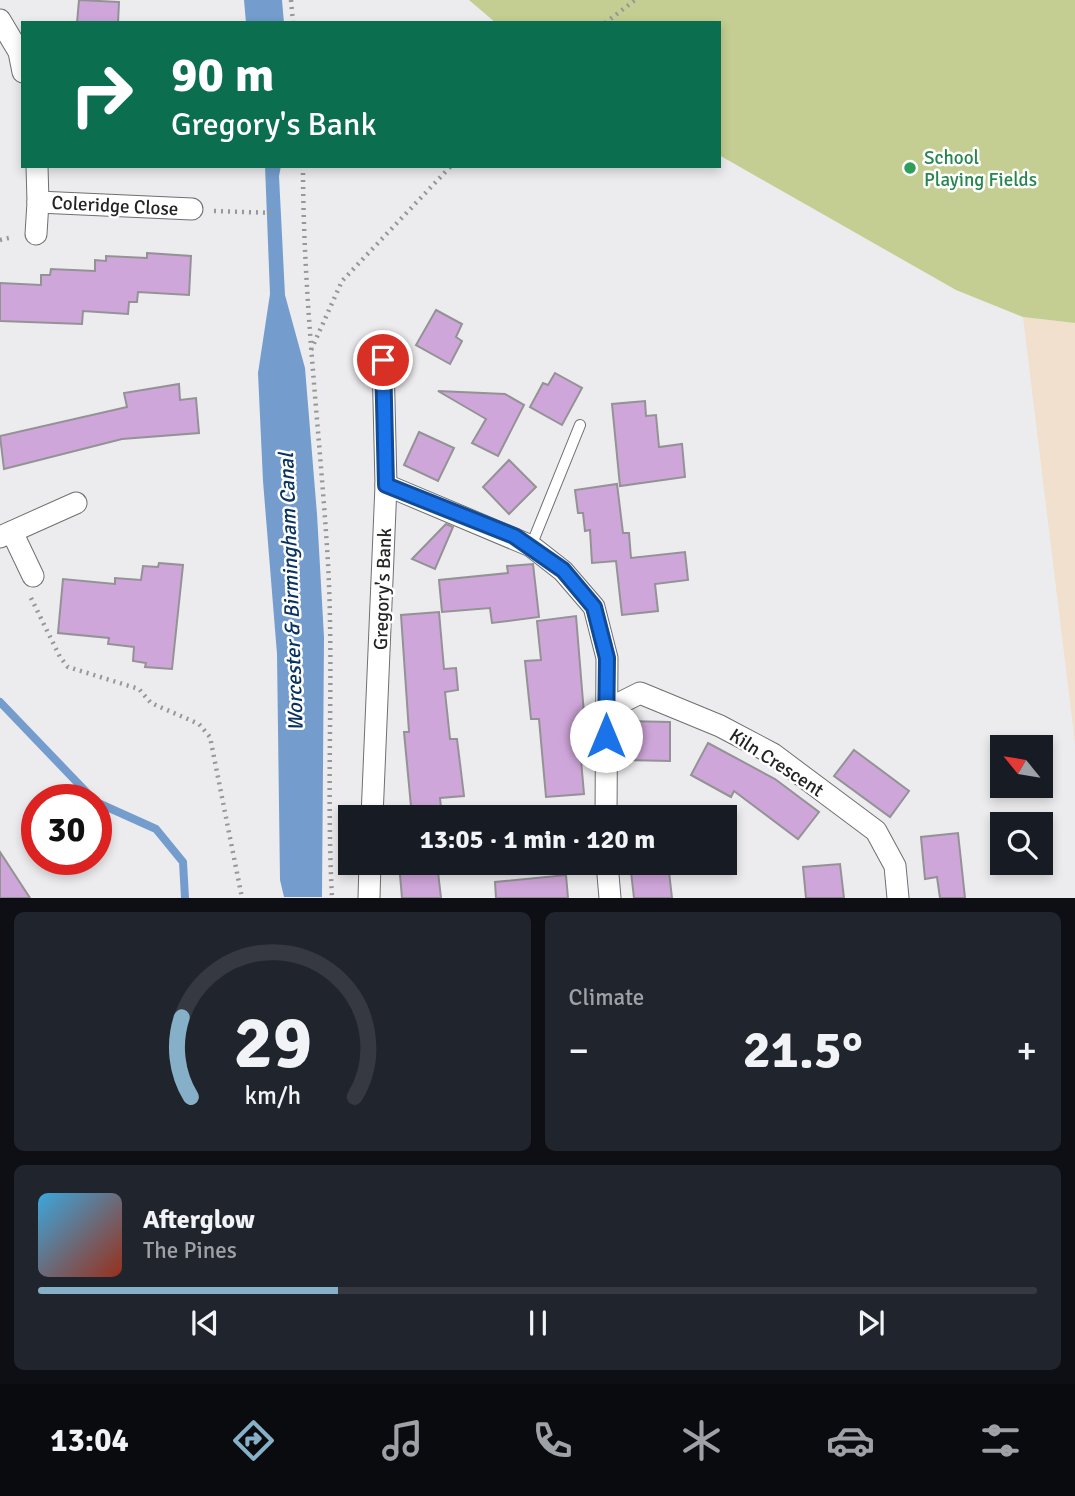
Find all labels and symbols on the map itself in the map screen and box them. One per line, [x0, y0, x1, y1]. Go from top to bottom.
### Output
place label: School Playing Fields [924, 146, 1037, 192]
marker: School Playing Fields [902, 160, 918, 176]
street label: Coleridge Close [51, 191, 179, 221]
pin [353, 330, 413, 390]
water label: Worcester & Birmingham Canal [273, 451, 309, 732]
street label: Gregory's Bank [369, 527, 397, 650]
position arrow [569, 699, 643, 773]
street label: Kiln Crescent [725, 723, 829, 802]
north arrow [990, 735, 1054, 798]
speed limit sign: 30 [21, 784, 112, 875]

